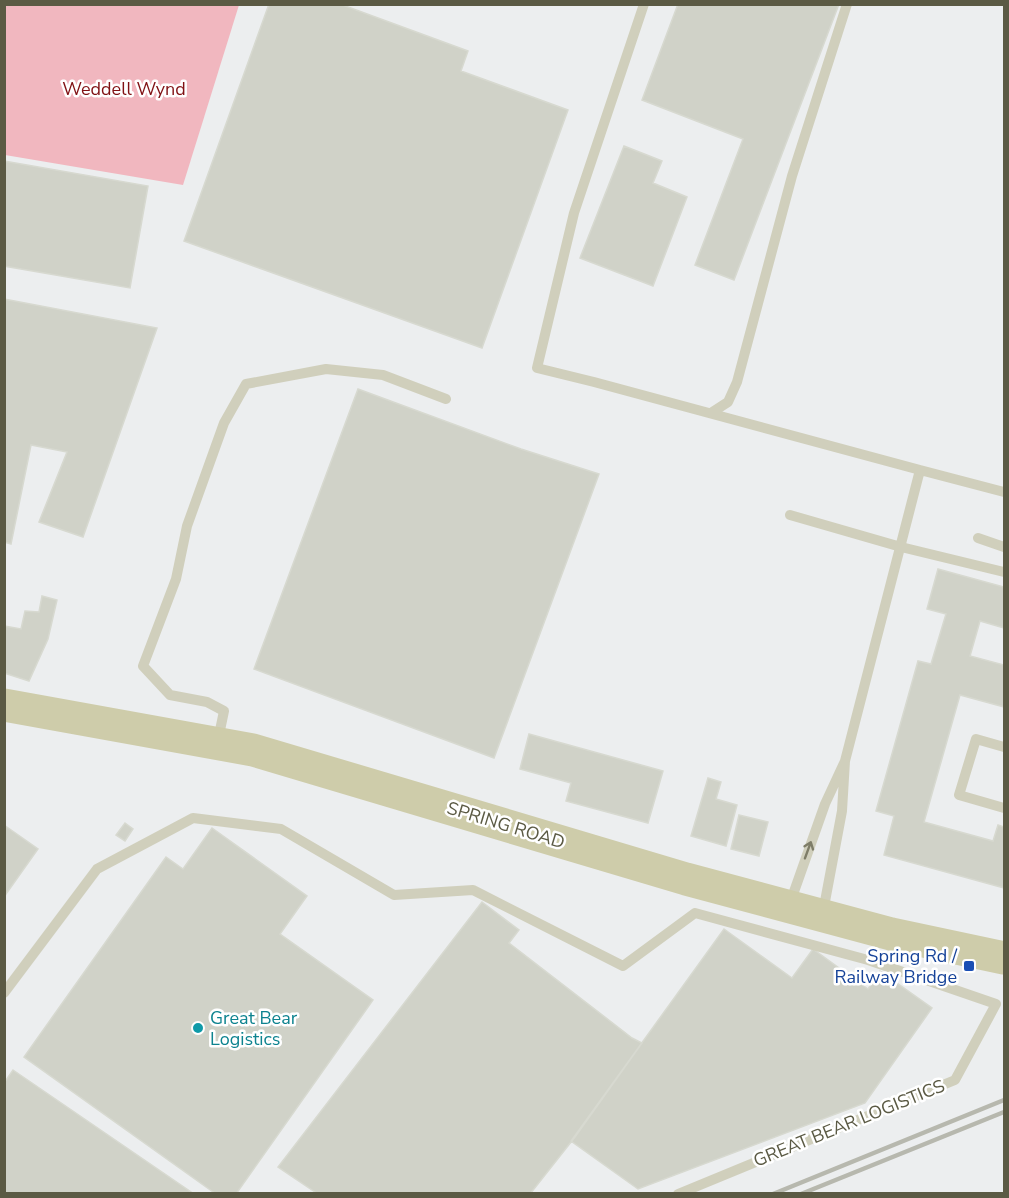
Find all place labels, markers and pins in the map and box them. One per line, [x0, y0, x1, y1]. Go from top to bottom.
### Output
place label: Spring Rd / Railway Bridge [834, 944, 958, 989]
marker: Spring Rd / Railway Bridge [962, 959, 976, 973]
place label: Great Bear Logistics [210, 1006, 298, 1051]
marker: Great Bear Logistics [191, 1021, 205, 1035]

